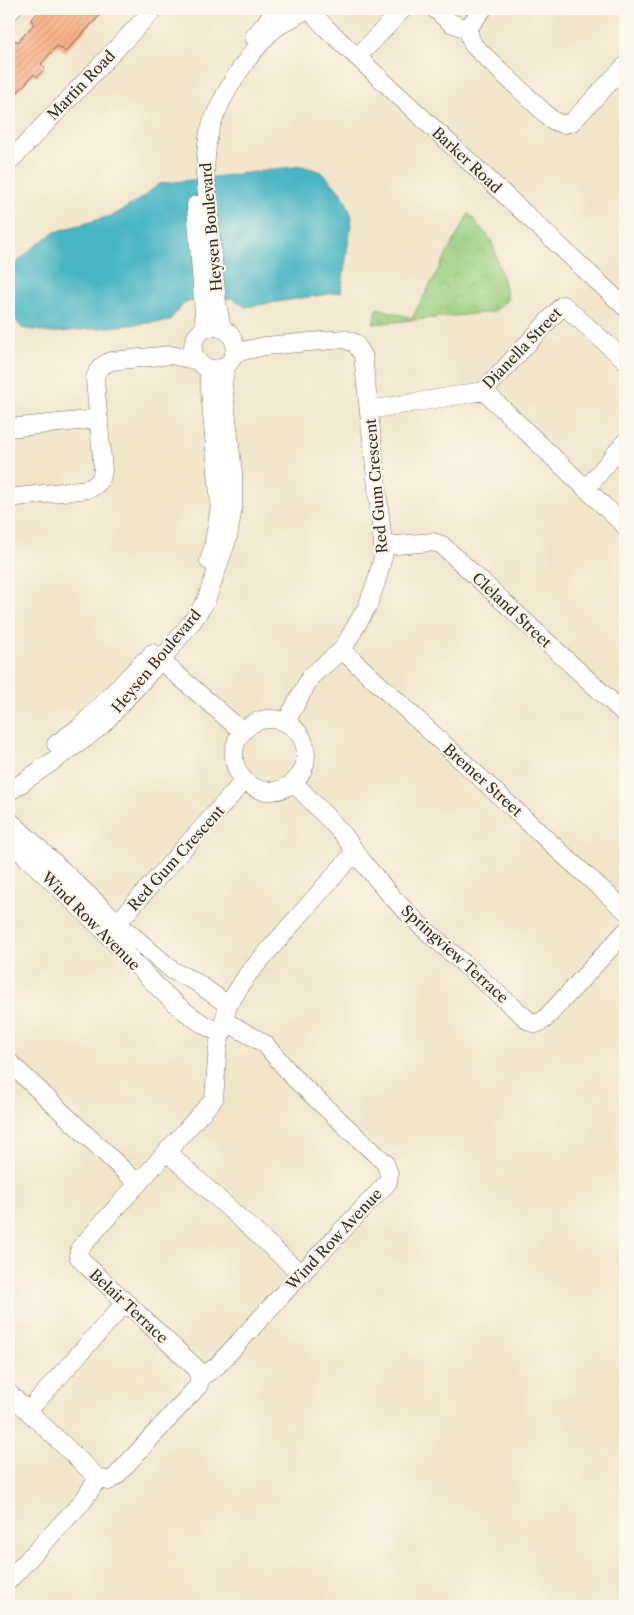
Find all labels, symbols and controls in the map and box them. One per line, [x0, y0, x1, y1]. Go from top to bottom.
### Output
street label: Martin Road [43, 46, 119, 124]
street label: Barker Road [428, 123, 506, 197]
street label: Heysen Boulevard [196, 162, 226, 292]
street label: Dianella Street [478, 303, 566, 393]
street label: Red Gum Crescent [361, 417, 391, 554]
street label: Cleland Street [468, 568, 556, 652]
street label: Heysen Boulevard [107, 605, 205, 717]
street label: Bremer Street [440, 740, 527, 821]
street label: Red Gum Crescent [124, 801, 229, 915]
street label: Wind Row Avenue [37, 867, 144, 974]
street label: Springview Terrace [397, 901, 513, 1007]
street label: Wind Row Avenue [281, 1184, 386, 1294]
street label: Belair Terrace [86, 1265, 172, 1347]

